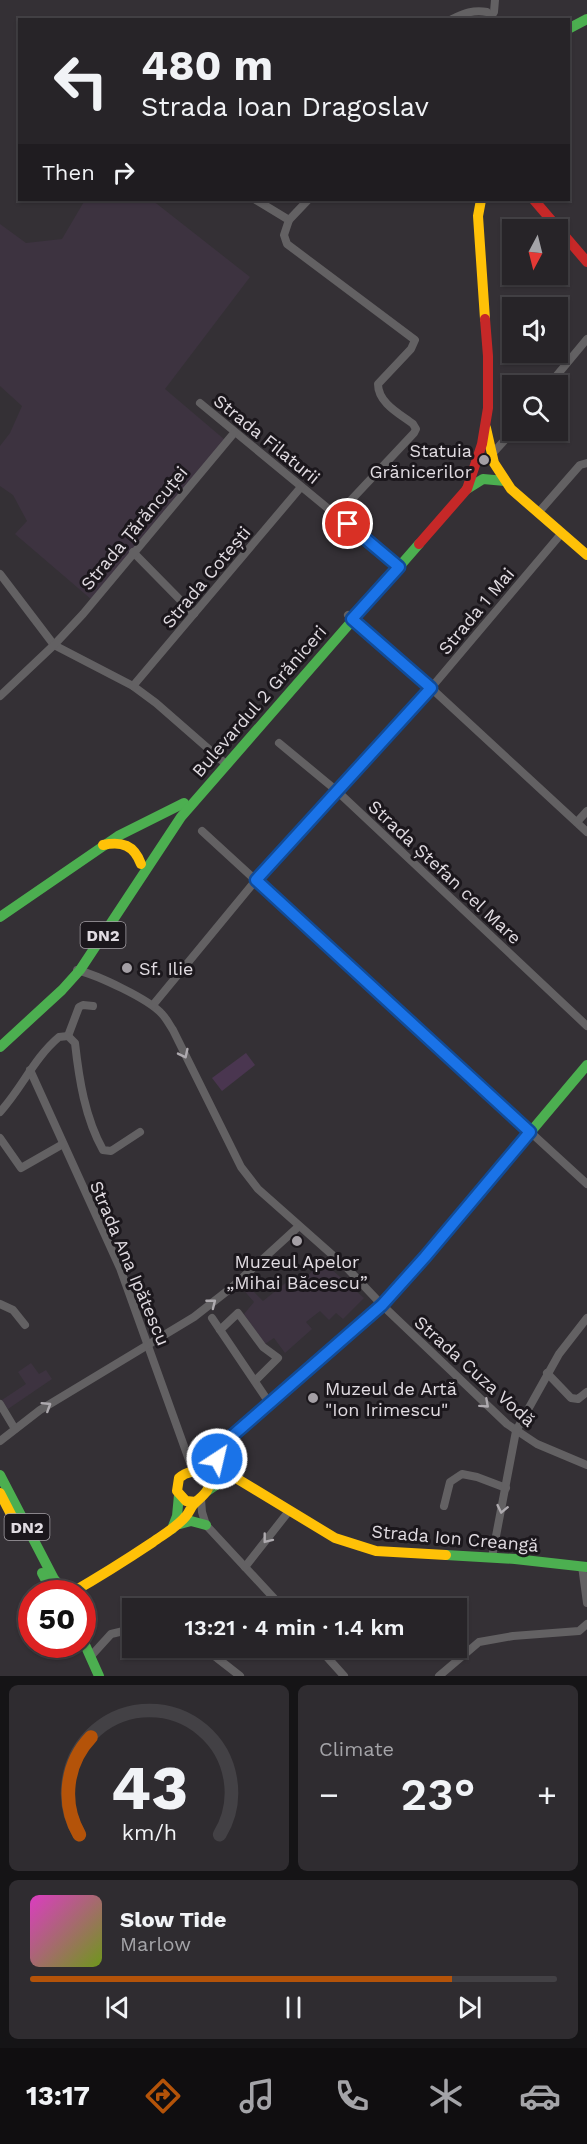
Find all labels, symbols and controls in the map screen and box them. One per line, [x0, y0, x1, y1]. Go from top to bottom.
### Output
text: 480 m [141, 41, 273, 90]
icon: left [42, 42, 120, 120]
text: Strada Ioan Dragoslav [141, 91, 429, 123]
icon: right [107, 156, 140, 189]
text: Then [42, 160, 95, 185]
north arrow [502, 219, 568, 285]
map controls [502, 219, 568, 441]
button: sound [502, 297, 568, 363]
button: search [502, 375, 568, 441]
street label: Strada Filaturii [210, 390, 324, 488]
place label: Statuia Grănicerilor [370, 440, 472, 482]
marker: Statuia Grănicerilor [477, 453, 491, 467]
street label: Strada Țărăncuței [76, 462, 192, 594]
pin [322, 498, 373, 549]
icon: arrive [331, 507, 364, 540]
street label: Strada Cotești [157, 522, 255, 632]
street label: Strada 1 Mai [434, 563, 518, 659]
street label: Bulevardul 2 Grăniceri [188, 621, 330, 781]
street label: Strada Ștefan cel Mare [364, 796, 526, 948]
road number: DN2 [80, 922, 126, 948]
place label: Sf. Ilie [139, 958, 193, 979]
marker: Sf. Ilie [120, 961, 134, 975]
one-way arrow [177, 1047, 189, 1058]
street label: Strada Ana Ipătescu [86, 1178, 174, 1348]
marker: Muzeul Apelor „Mihai Băcescu” [290, 1234, 304, 1248]
place label: Muzeul Apelor „Mihai Băcescu” [226, 1251, 368, 1293]
one-way arrow [206, 1300, 217, 1311]
street label: Strada Cuza Vodă [410, 1311, 540, 1431]
place label: Muzeul de Artă "Ion Irimescu" [325, 1378, 457, 1420]
marker: Muzeul de Artă "Ion Irimescu" [306, 1391, 320, 1405]
one-way arrow [478, 1397, 488, 1408]
one-way arrow [40, 1402, 51, 1413]
position arrow [185, 1427, 249, 1491]
one-way arrow [496, 1504, 509, 1514]
road number: DN2 [4, 1514, 50, 1540]
street label: Strada Ion Creangă [371, 1520, 539, 1556]
one-way arrow [264, 1532, 275, 1543]
speed limit sign: 50 [18, 1580, 96, 1658]
text: 13:21 · 4 min · 1.4 km [185, 1615, 404, 1640]
text: Climate [319, 1737, 394, 1761]
text: 43 [110, 1751, 188, 1824]
text: 23° [401, 1768, 475, 1821]
text: − [319, 1775, 339, 1814]
text: + [537, 1775, 557, 1814]
text: km/h [121, 1820, 177, 1845]
text: Slow Tide [120, 1907, 227, 1932]
text: Marlow [120, 1932, 191, 1956]
icon: previous [101, 1991, 134, 2024]
icon: pause [277, 1991, 310, 2024]
icon: next [453, 1991, 486, 2024]
icon: directions [142, 2075, 184, 2117]
icon: music [236, 2075, 278, 2117]
icon: phone [331, 2075, 373, 2117]
icon: climate [425, 2075, 467, 2117]
icon: car [519, 2075, 561, 2117]
text: 13:17 [26, 2080, 90, 2112]

